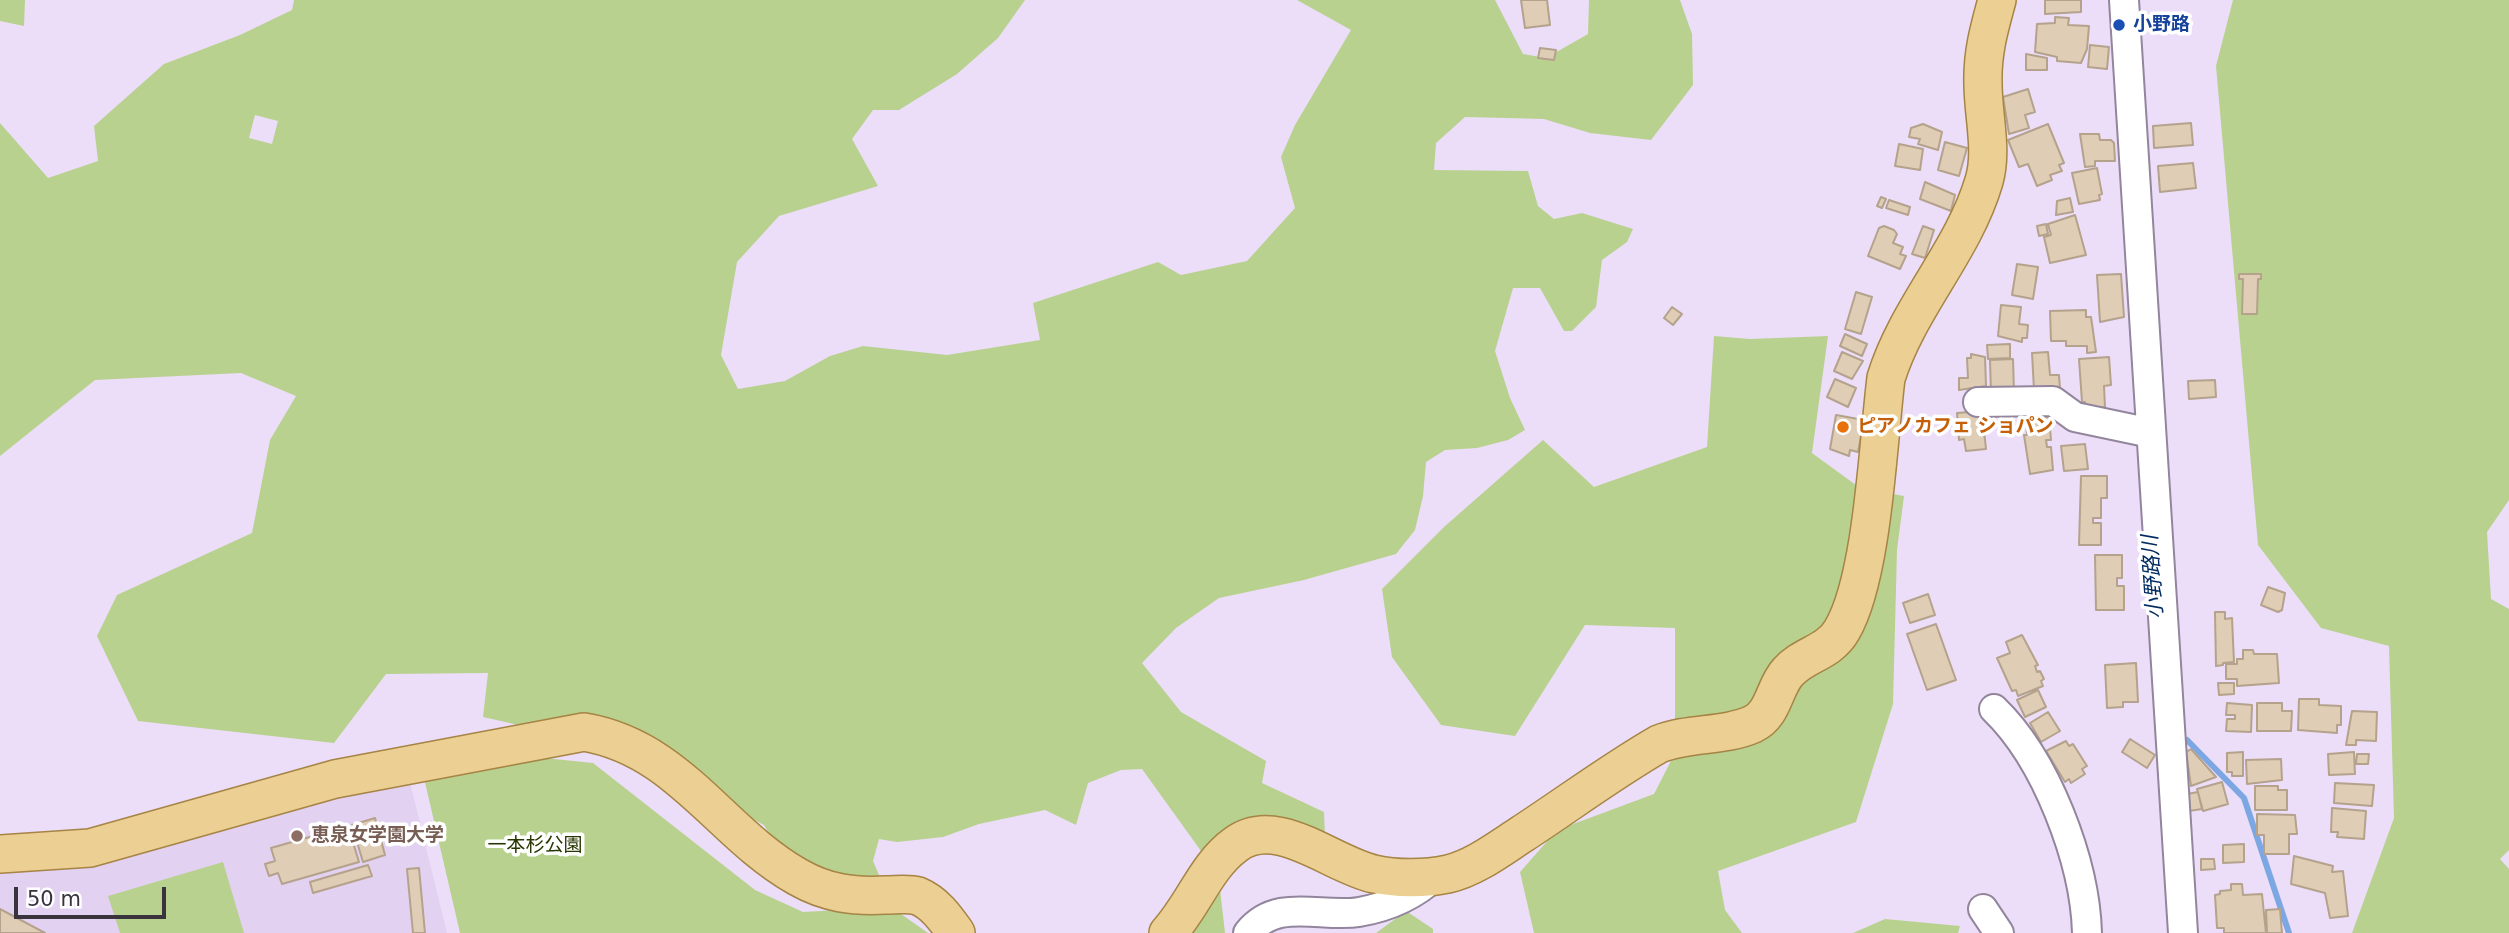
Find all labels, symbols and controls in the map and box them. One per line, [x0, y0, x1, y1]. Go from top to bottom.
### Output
place label: 小野路 [2133, 14, 2190, 36]
marker: 小野路 [2111, 17, 2127, 33]
place label: ピアノカフェ ショパン [1857, 416, 2054, 438]
marker: ピアノカフェ ショパン [1835, 419, 1851, 435]
water label: 小野路川 [2139, 534, 2169, 620]
place label: 恵泉女学園大学 [311, 825, 444, 847]
marker: 恵泉女学園大学 [289, 828, 305, 844]
park label: 一本杉公園 [488, 835, 582, 857]
scale bar [18, 874, 170, 918]
text: 50 m [27, 887, 81, 911]

